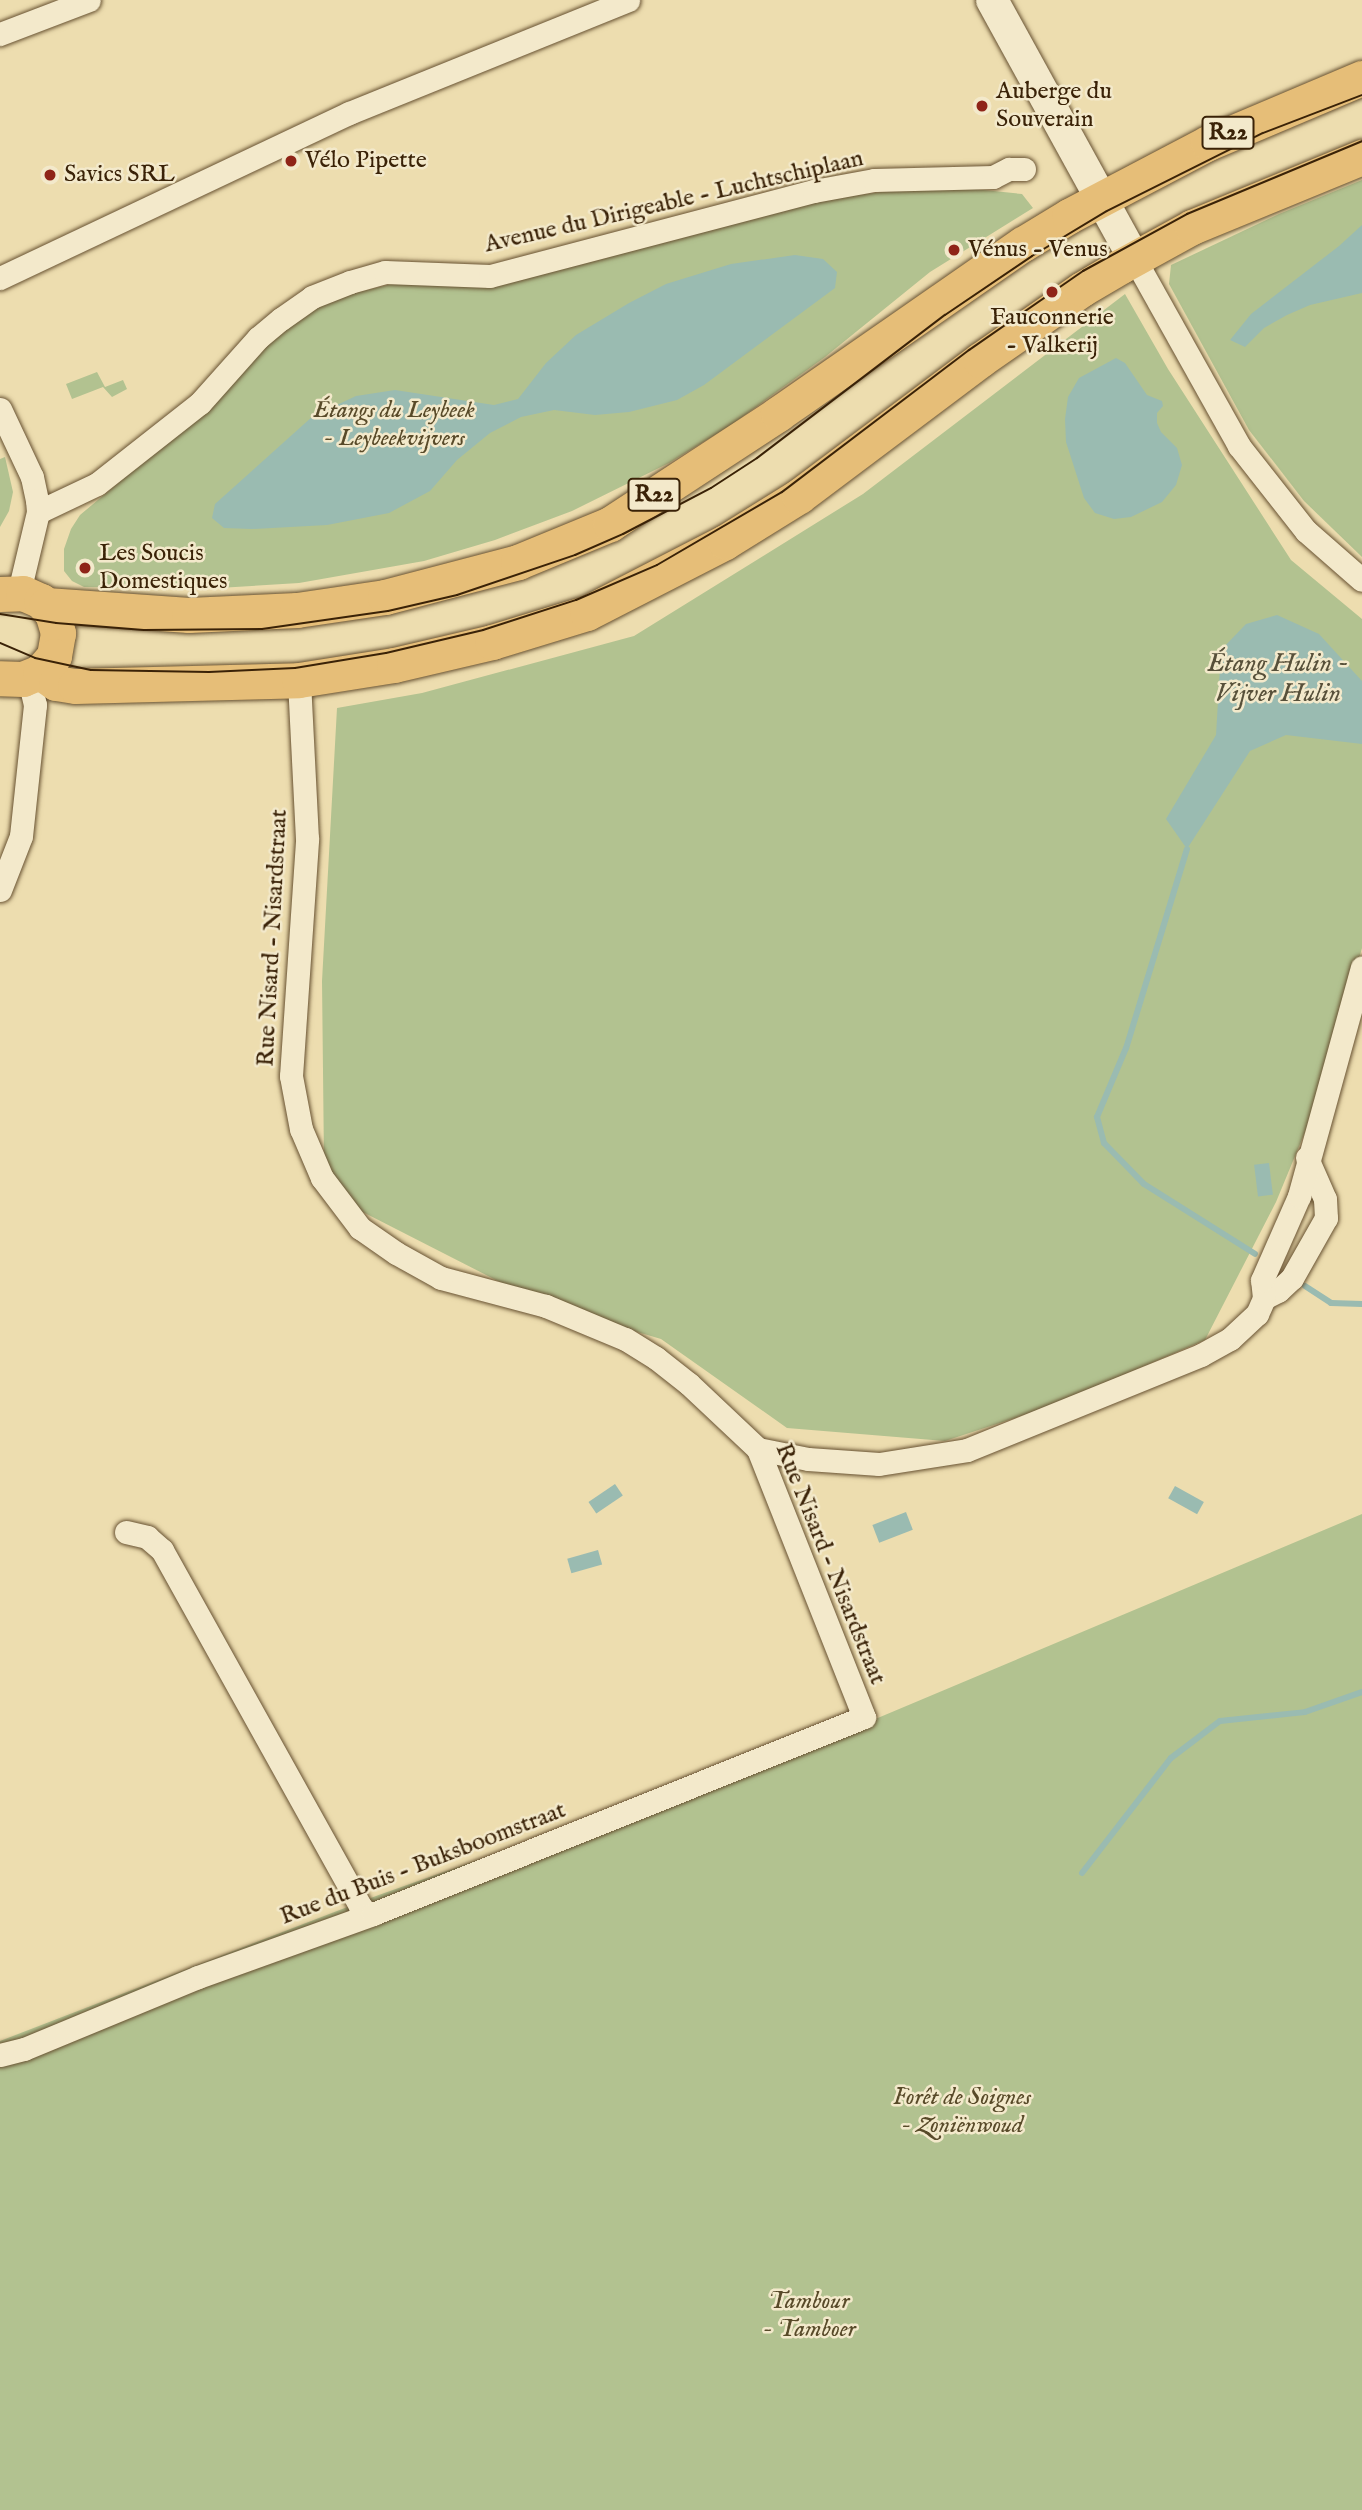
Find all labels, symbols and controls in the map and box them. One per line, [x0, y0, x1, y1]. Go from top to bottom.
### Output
place label: Auberge du Souverain [996, 78, 1112, 134]
marker: Auberge du Souverain [974, 98, 990, 114]
road number: R22 [1200, 114, 1256, 152]
street label: Avenue du Dirigeable - Luchtschiplaan [482, 144, 866, 260]
place label: Vélo Pipette [305, 147, 427, 175]
marker: Vélo Pipette [283, 153, 299, 169]
place label: Savics SRL [64, 161, 175, 189]
marker: Savics SRL [42, 167, 58, 183]
place label: Vénus - Venus [968, 236, 1108, 264]
marker: Vénus - Venus [946, 242, 962, 258]
marker: Fauconnerie - Valkerij [1044, 284, 1060, 300]
place label: Fauconnerie - Valkerij [990, 304, 1114, 360]
park label: Étangs du Leybeek - Leybeekvijvers [313, 397, 475, 453]
road number: R22 [626, 475, 682, 514]
place label: Les Soucis Domestiques [99, 540, 227, 596]
marker: Les Soucis Domestiques [77, 560, 93, 576]
water label: Étang Hulin - Vijver Hulin [1207, 648, 1349, 710]
street label: Rue Nisard - Nisardstraat [252, 809, 294, 1067]
street label: Rue Nisard - Nisardstraat [768, 1439, 892, 1689]
street label: Rue du Buis - Buksboomstraat [276, 1796, 570, 1932]
park label: Forêt de Soignes - Zoniënwoud [893, 2084, 1031, 2140]
park label: Tambour - Tamboer [762, 2288, 856, 2344]

